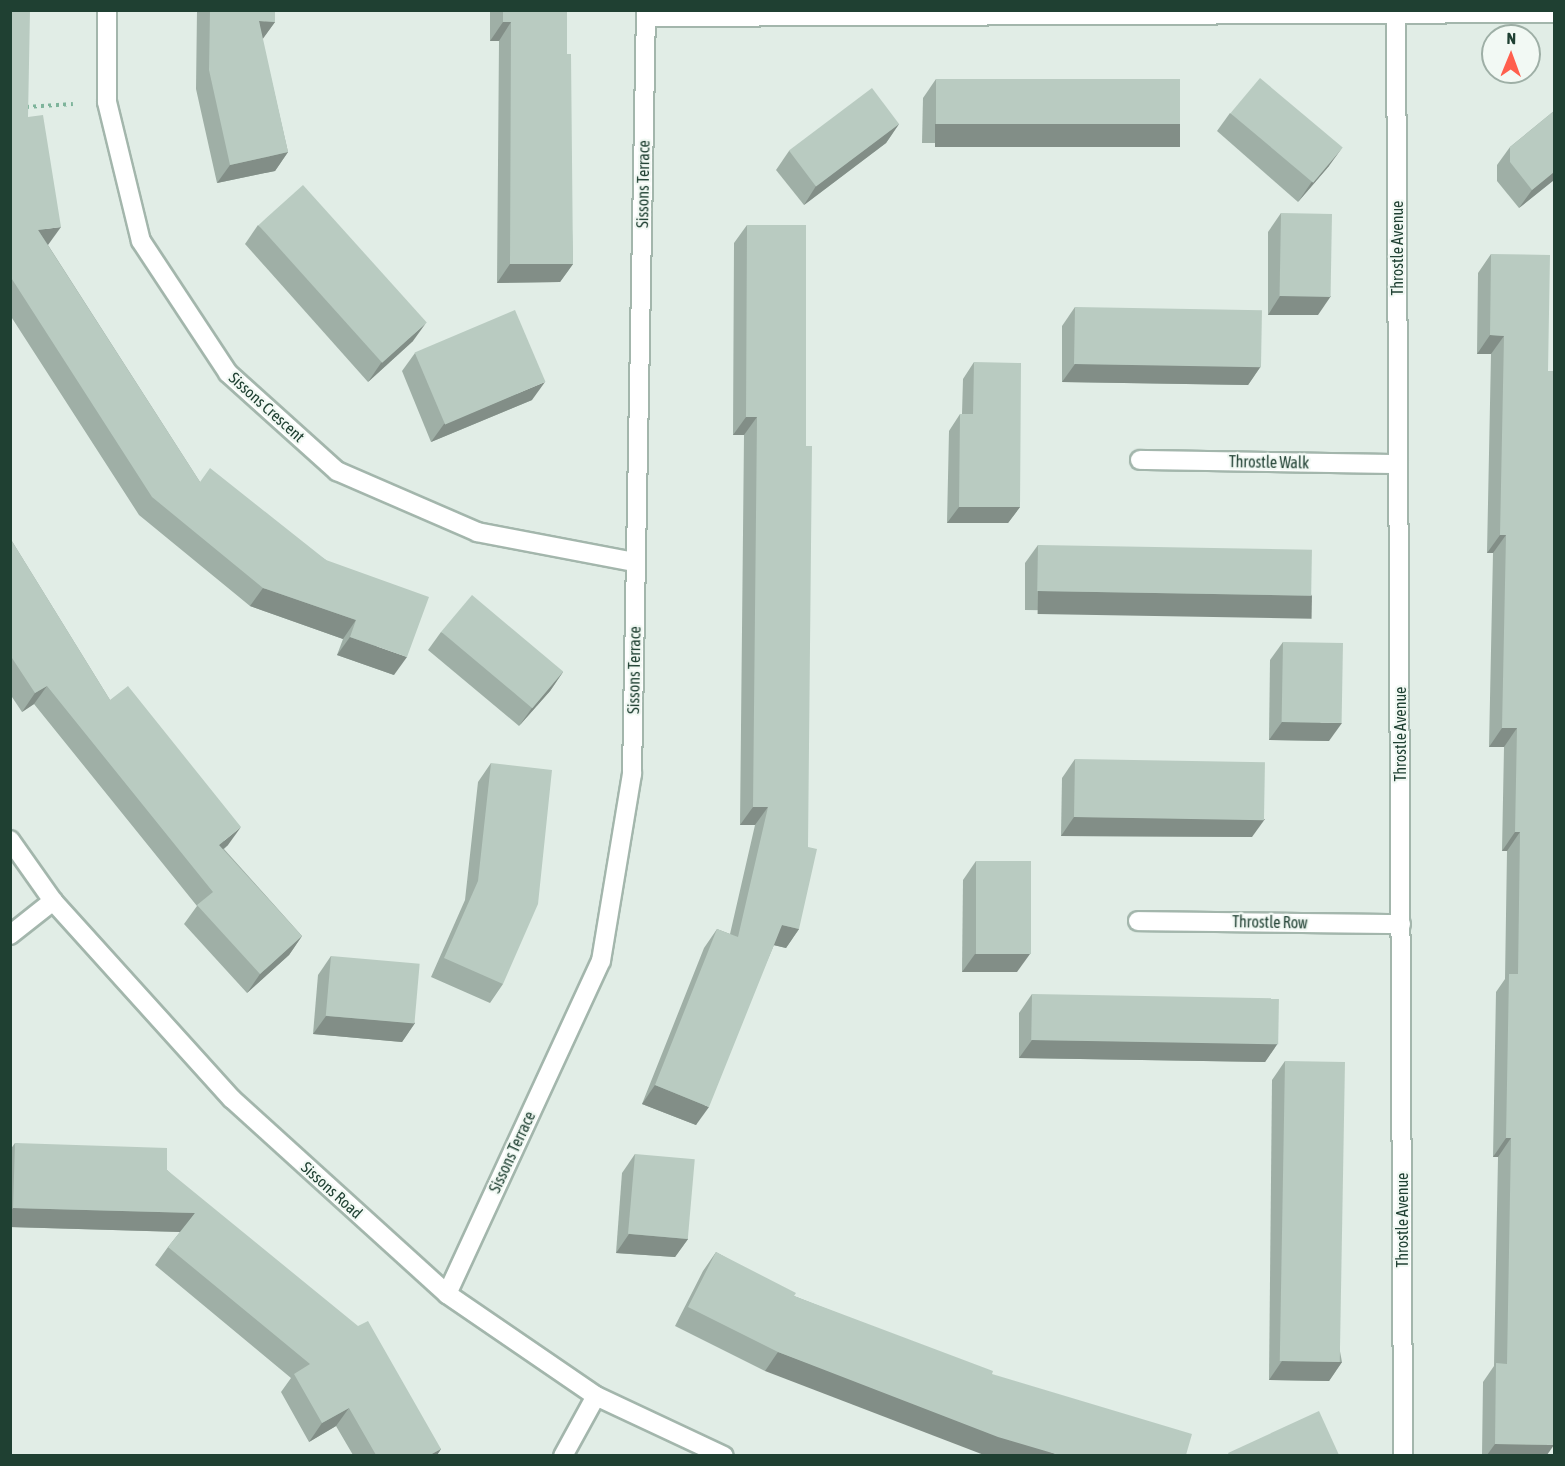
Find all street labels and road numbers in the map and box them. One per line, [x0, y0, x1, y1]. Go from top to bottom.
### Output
street label: Sissons Terrace [633, 140, 653, 228]
street label: Throstle Avenue [1387, 201, 1407, 295]
street label: Sissons Crescent [225, 368, 309, 446]
street label: Throstle Walk [1229, 452, 1309, 472]
street label: Sissons Terrace [624, 626, 644, 714]
street label: Throstle Avenue [1390, 687, 1410, 781]
street label: Throstle Row [1232, 912, 1308, 932]
street label: Sissons Terrace [485, 1108, 539, 1196]
street label: Sissons Road [298, 1158, 366, 1222]
street label: Throstle Avenue [1392, 1173, 1412, 1267]

